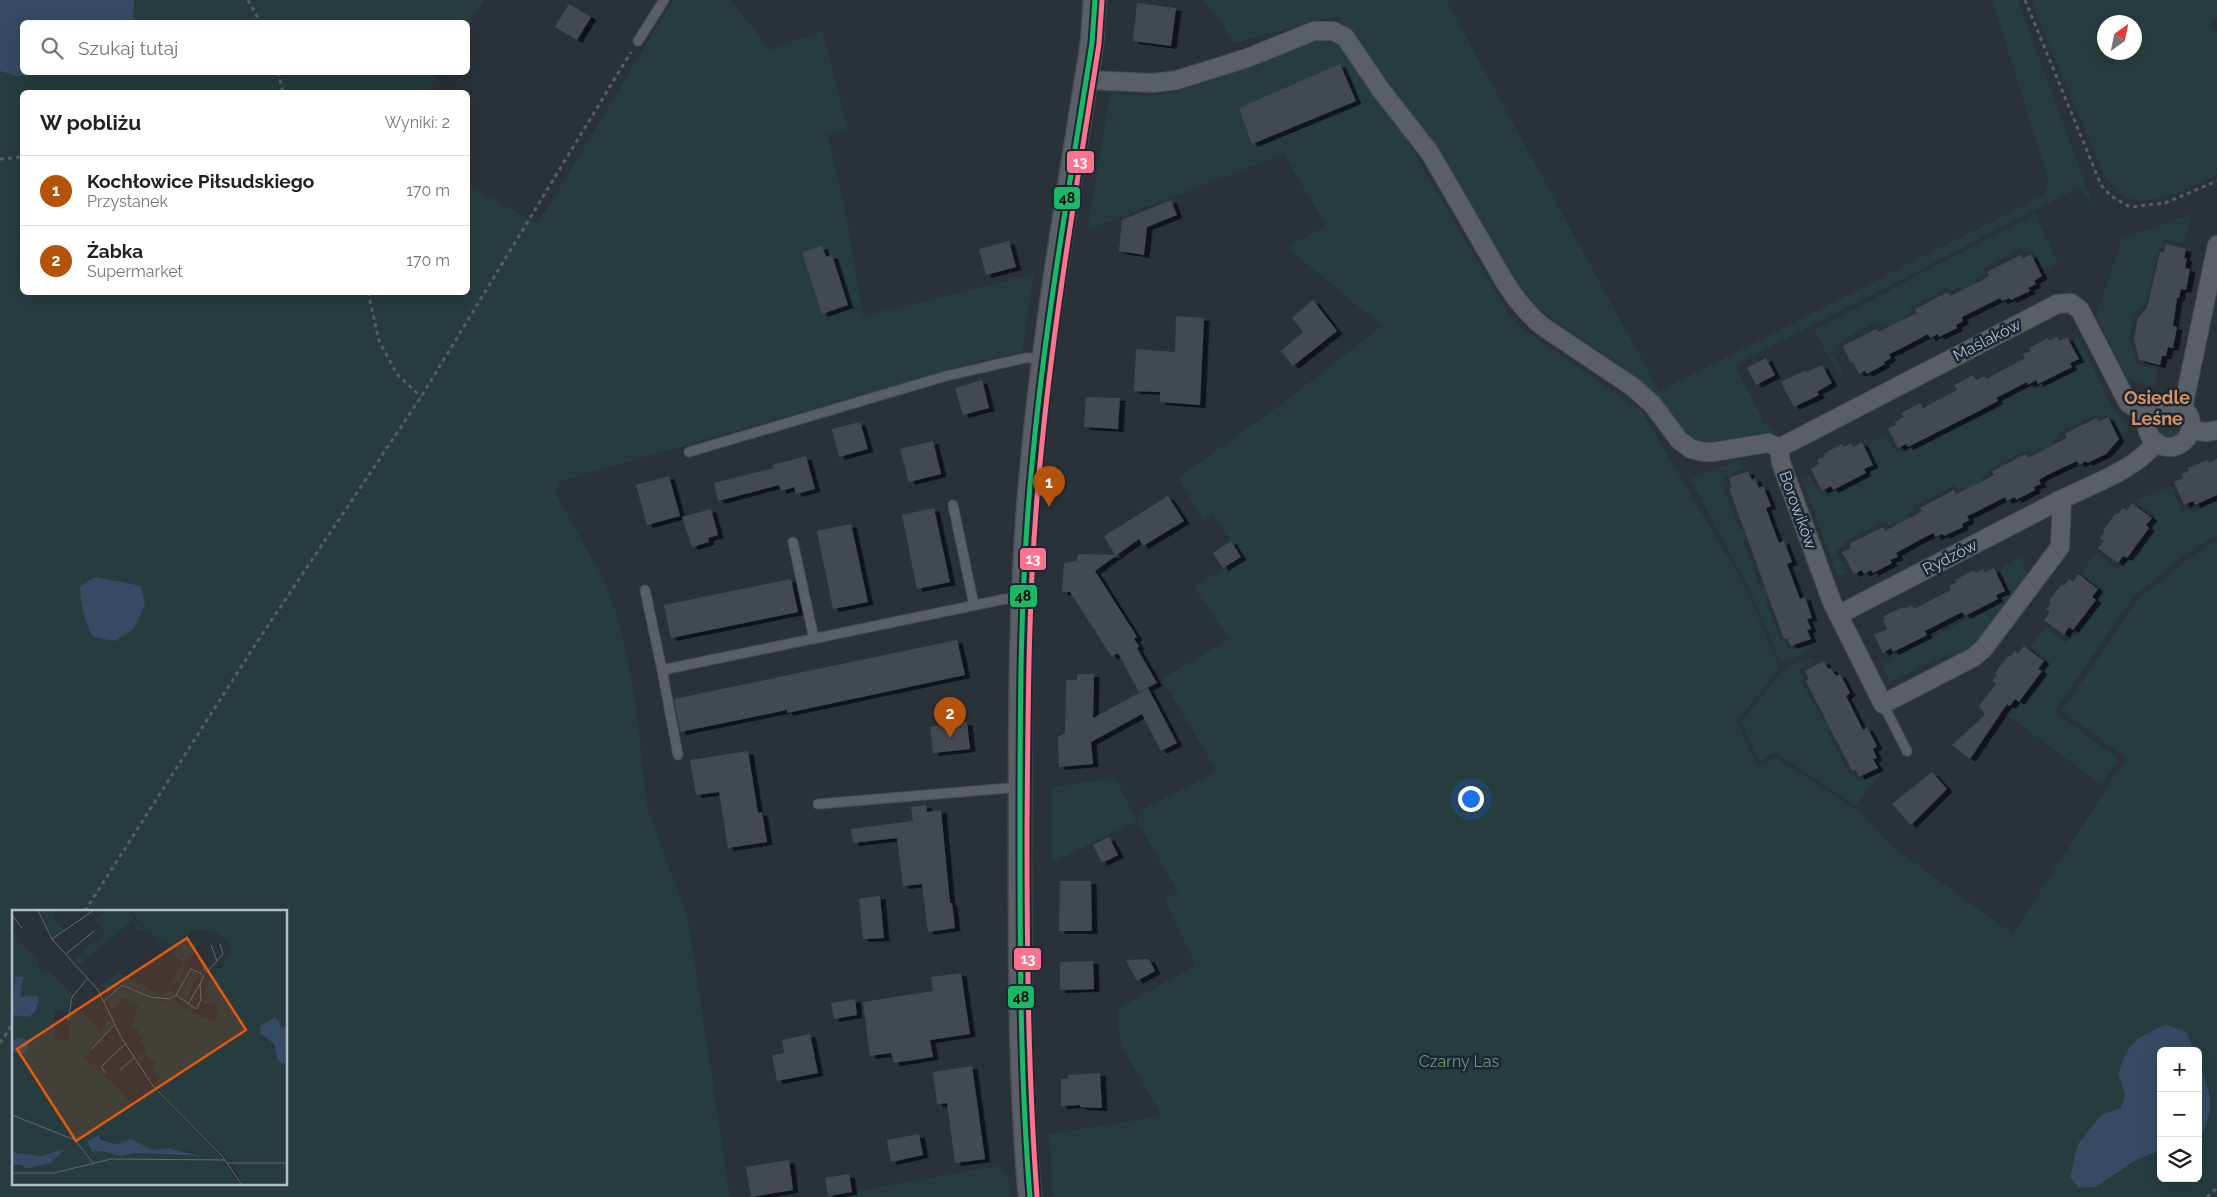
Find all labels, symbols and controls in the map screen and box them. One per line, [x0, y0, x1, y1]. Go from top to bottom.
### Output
north arrow [2097, 15, 2142, 60]
search box [20, 20, 470, 75]
icon: search [38, 34, 66, 62]
text: Szukaj tutaj [78, 37, 178, 59]
text: W pobliżu [40, 110, 141, 135]
text: Wyniki: 2 [385, 113, 450, 132]
line badge: 13 [1066, 150, 1095, 174]
text: 13 [1073, 154, 1088, 170]
text: Kochłowice Piłsudskiego [87, 170, 314, 192]
text: 1 [52, 181, 60, 200]
text: 170 m [406, 181, 450, 200]
line badge: 48 [1053, 186, 1081, 210]
text: 48 [1059, 190, 1075, 206]
text: Przystanek [87, 192, 168, 211]
text: Żabka [87, 240, 143, 262]
text: 2 [51, 251, 61, 270]
text: 170 m [406, 251, 450, 270]
text: Supermarket [87, 262, 183, 281]
street label: Maślaków [1950, 315, 2024, 365]
district label: Osiedle Leśne [2124, 387, 2190, 429]
pin: 1 [1033, 466, 1065, 507]
street label: Borowików [1775, 468, 1821, 552]
street label: Rydzów [1920, 535, 1980, 579]
line badge: 13 [1019, 547, 1047, 571]
text: 13 [1026, 551, 1041, 567]
line badge: 48 [1009, 584, 1038, 608]
text: 48 [1015, 588, 1031, 604]
pin: 2 [934, 697, 966, 738]
your location [1458, 786, 1484, 812]
inset map [12, 910, 288, 1184]
line badge: 13 [1013, 947, 1042, 971]
text: 13 [1021, 951, 1036, 967]
line badge: 48 [1007, 985, 1035, 1009]
text: 48 [1013, 989, 1029, 1005]
map controls [2157, 1047, 2202, 1182]
button: + [2157, 1047, 2202, 1092]
park label: Czarny Las [1419, 1052, 1499, 1071]
button: − [2157, 1092, 2202, 1137]
button: layers [2157, 1137, 2202, 1182]

